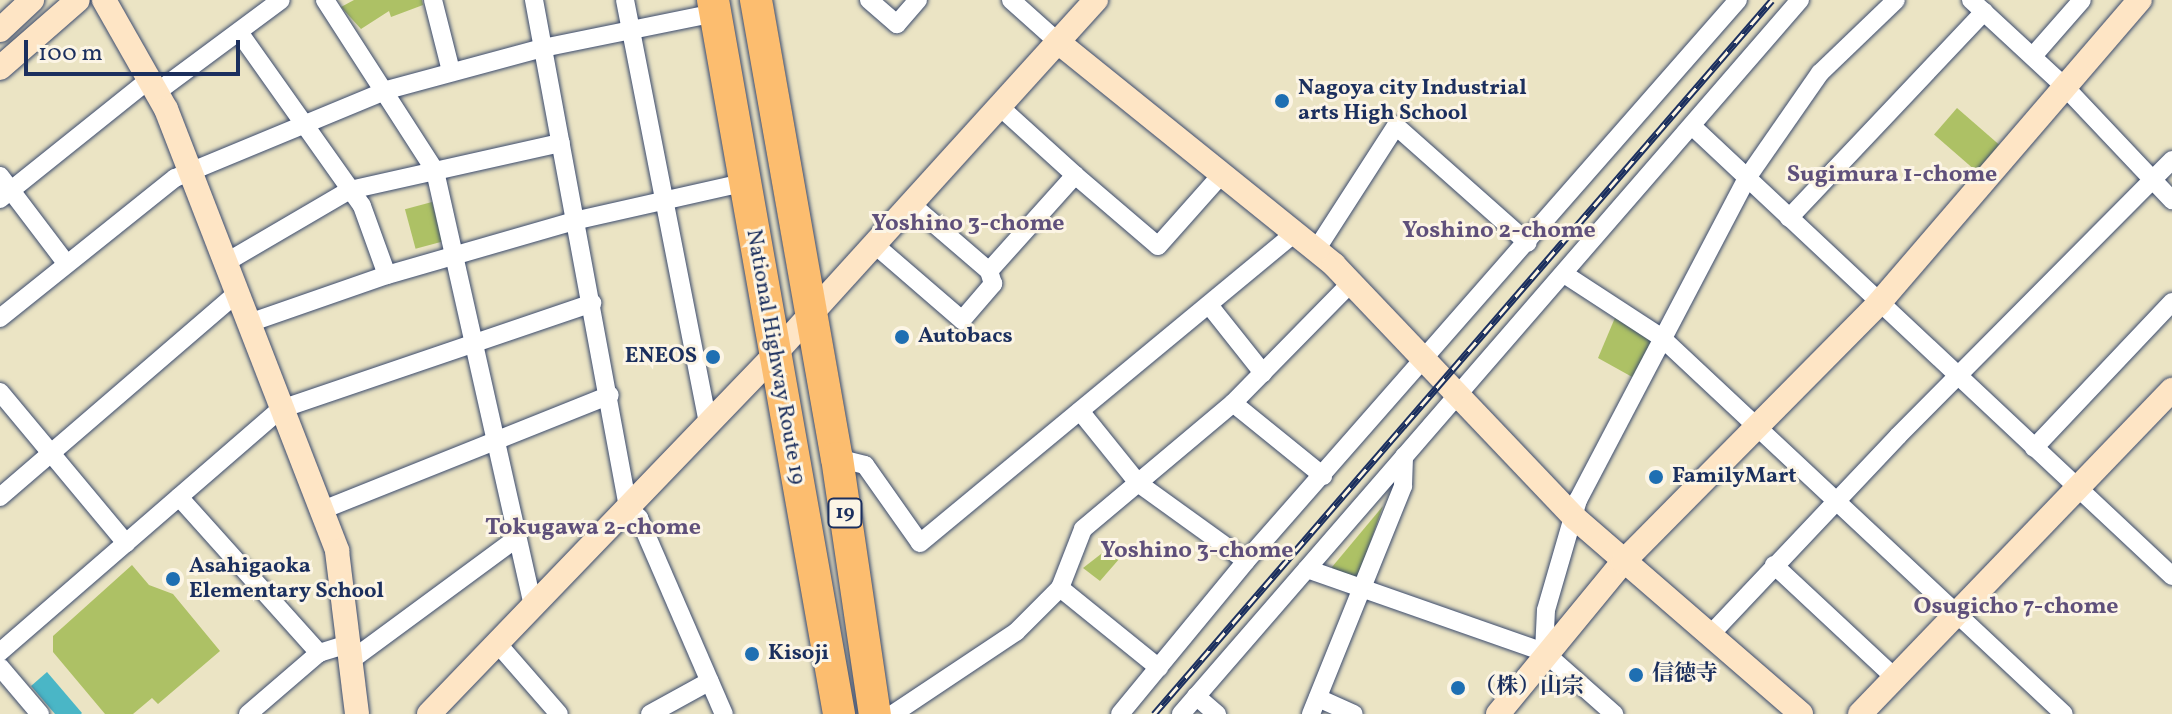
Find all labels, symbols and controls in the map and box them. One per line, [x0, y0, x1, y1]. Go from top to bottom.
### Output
scale bar [28, 24, 244, 74]
text: 100 m [38, 37, 103, 71]
place label: Nagoya city Industrial arts High School [1298, 75, 1527, 126]
marker: Nagoya city Industrial arts High School [1273, 92, 1291, 110]
district label: Sugimura 1-chome [1787, 162, 1997, 190]
district label: Yoshino 3-chome [872, 211, 1064, 239]
district label: Yoshino 2-chome [1402, 218, 1596, 246]
street label: National Highway Route 19 [739, 227, 811, 487]
place label: Autobacs [918, 324, 1013, 350]
marker: Autobacs [893, 328, 911, 346]
place label: ENEOS [625, 344, 697, 370]
marker: ENEOS [704, 348, 722, 366]
place label: FamilyMart [1672, 464, 1797, 490]
marker: FamilyMart [1647, 468, 1665, 486]
road number: 19 [827, 497, 863, 529]
district label: Tokugawa 2-chome [485, 515, 701, 543]
district label: Yoshino 3-chome [1101, 538, 1293, 566]
place label: Asahigaoka Elementary School [189, 553, 384, 604]
marker: Asahigaoka Elementary School [164, 570, 182, 588]
district label: Osugicho 7-chome [1913, 594, 2119, 622]
place label: Kisoji [768, 641, 829, 667]
marker: Kisoji [743, 645, 761, 663]
place label: 信徳寺 [1652, 662, 1718, 688]
marker: 信徳寺 [1627, 666, 1645, 684]
place label: （株）山宗 [1474, 675, 1584, 701]
marker: （株）山宗 [1449, 679, 1467, 697]

